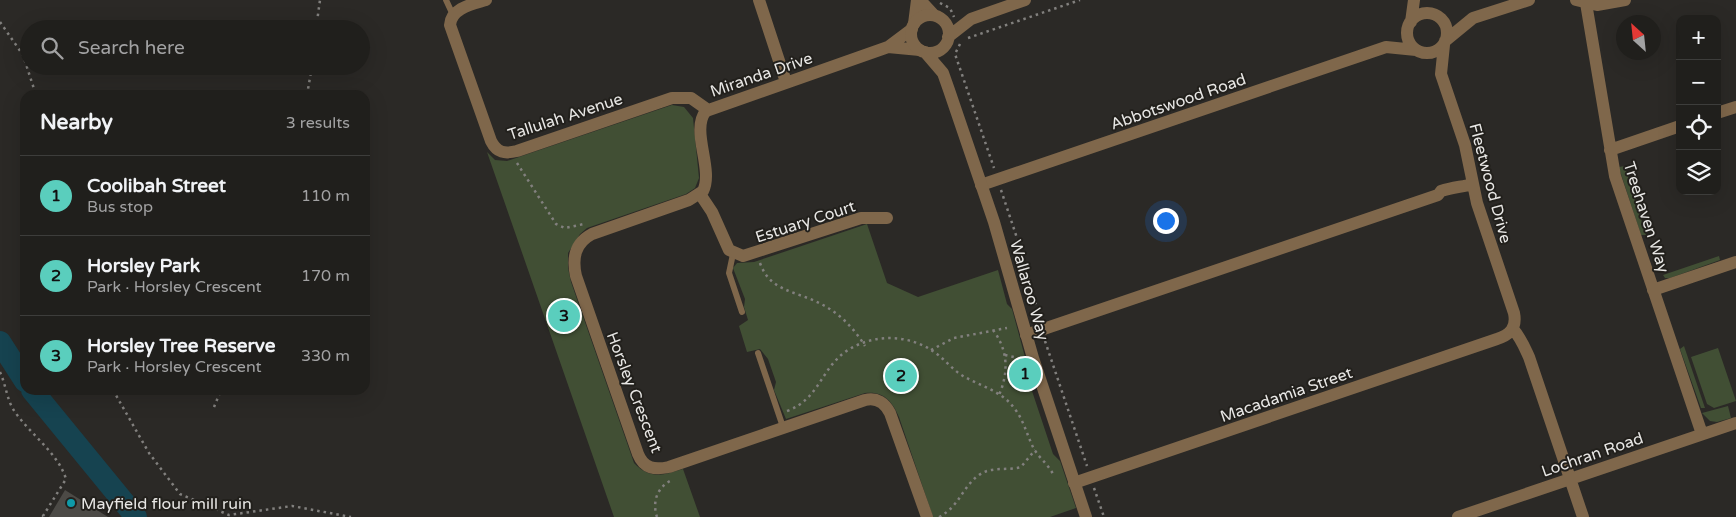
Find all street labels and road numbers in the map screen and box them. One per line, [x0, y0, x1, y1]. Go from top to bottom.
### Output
street label: Miranda Drive [708, 48, 815, 102]
street label: Abbotswood Road [1108, 69, 1249, 135]
street label: Tallulah Avenue [505, 89, 625, 145]
street label: Fleetwood Drive [1464, 121, 1516, 245]
street label: Treehaven Way [1619, 159, 1674, 276]
street label: Estuary Court [753, 196, 858, 248]
street label: Wallaroo Way [1005, 238, 1053, 343]
street label: Horsley Crescent [602, 329, 666, 456]
street label: Macadamia Street [1218, 363, 1355, 427]
street label: Lochran Road [1539, 428, 1646, 482]

